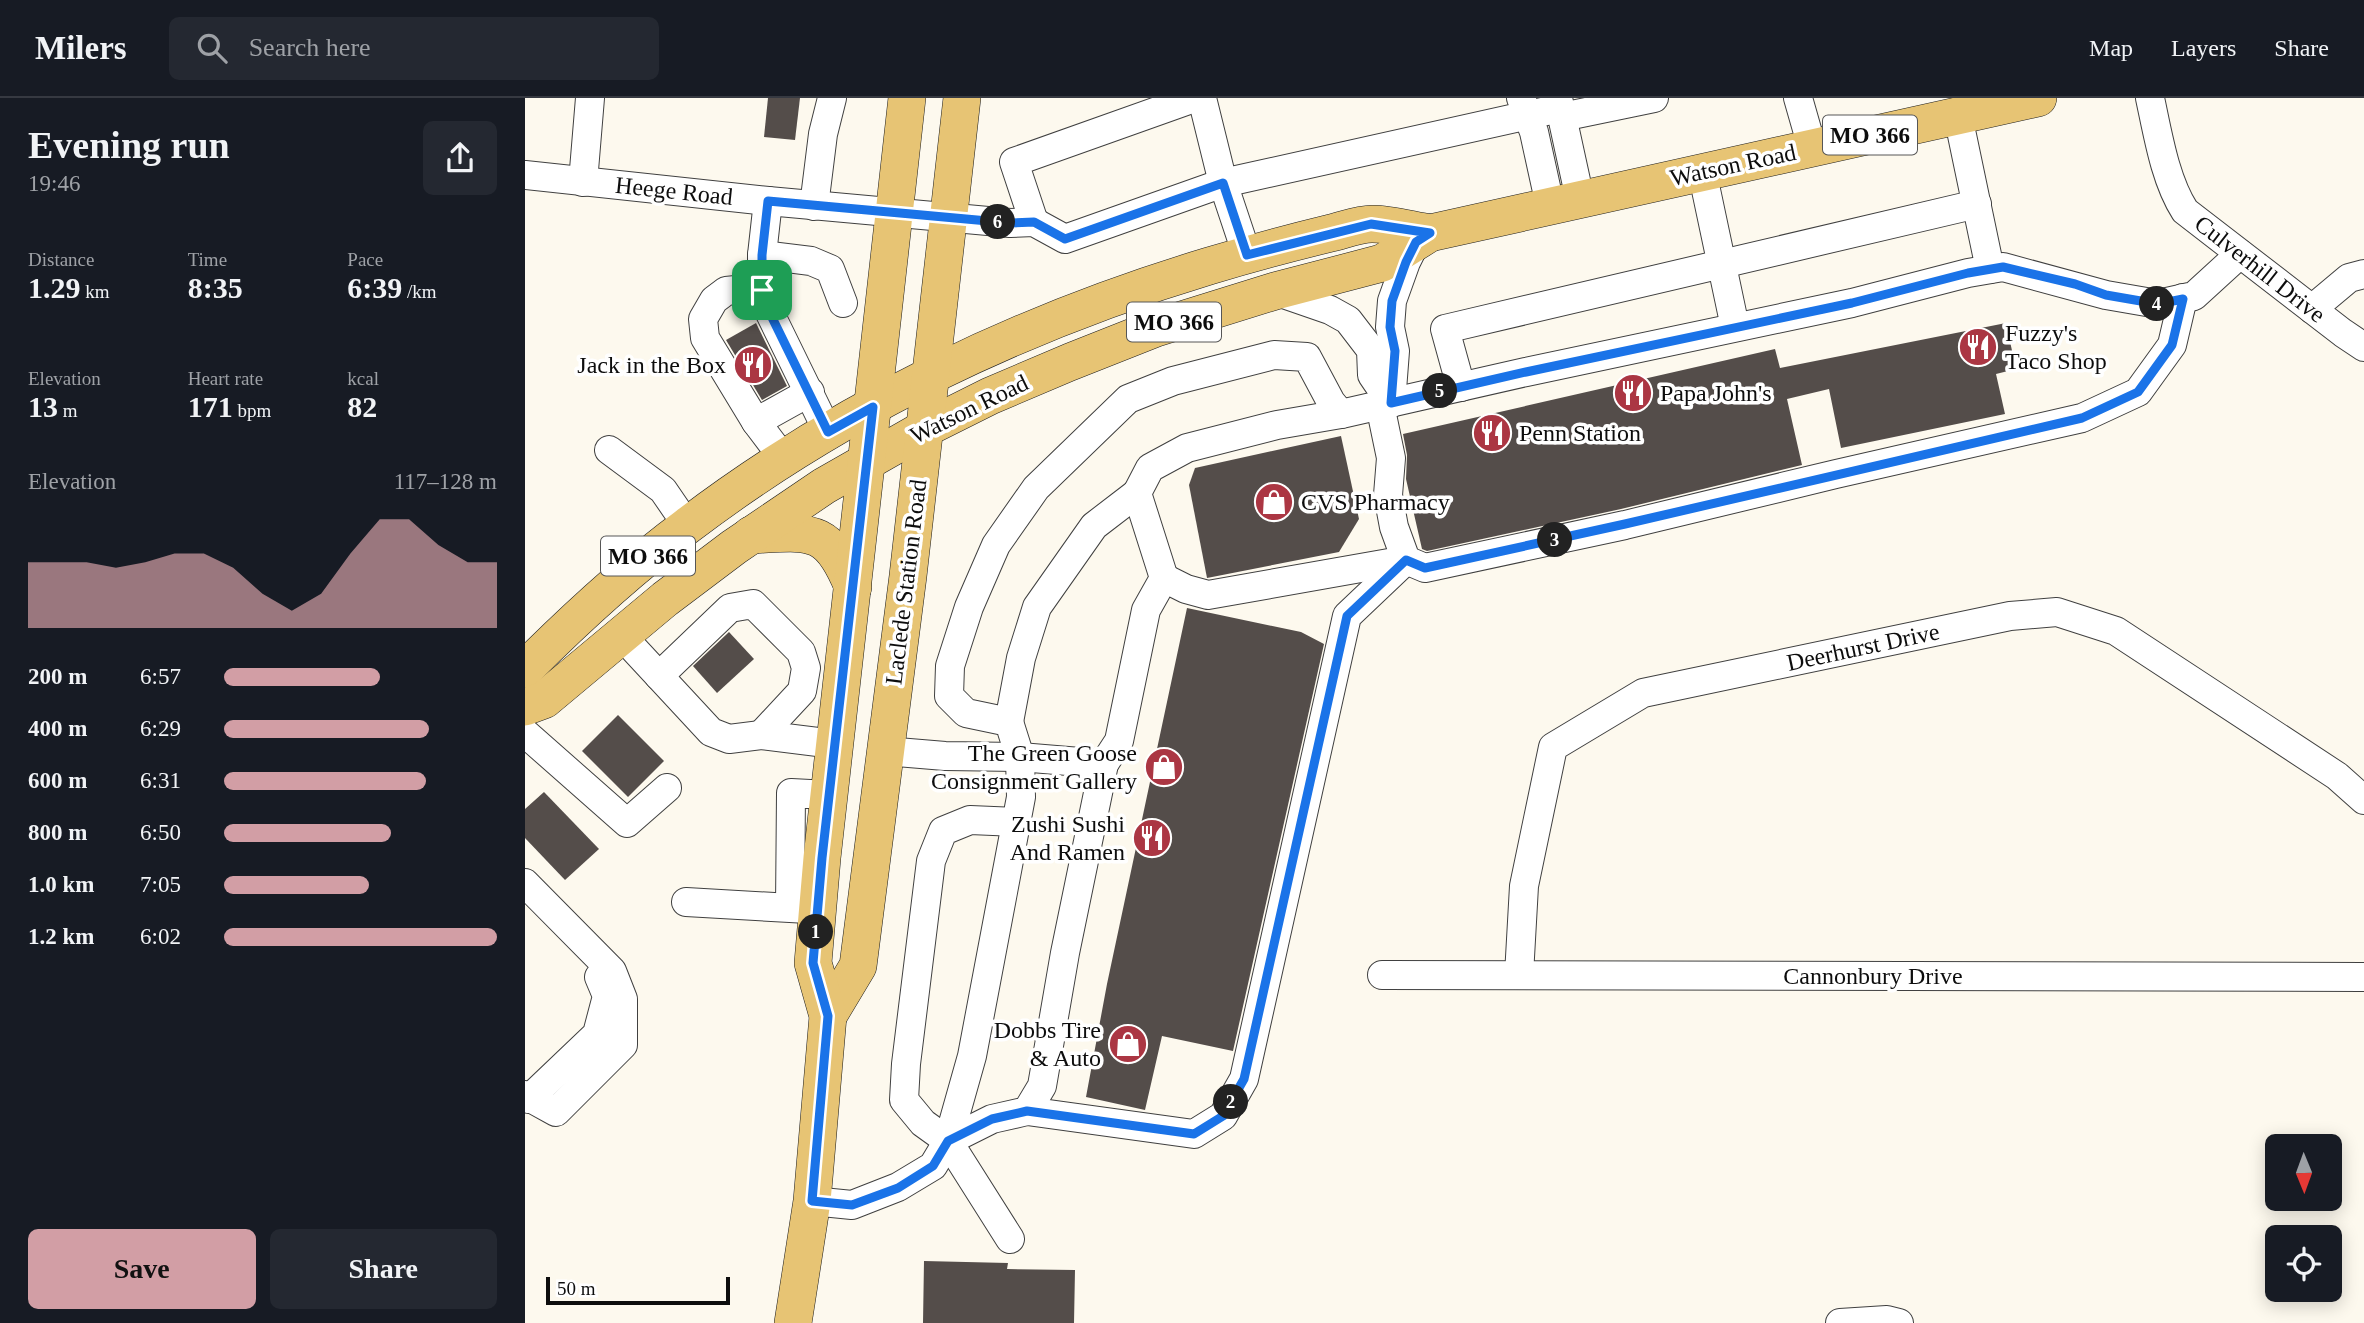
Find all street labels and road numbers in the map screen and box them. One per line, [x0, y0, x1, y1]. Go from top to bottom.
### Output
road number: MO 366 [1823, 116, 1917, 154]
street label: Watson Road [1668, 139, 1798, 191]
street label: Heege Road [614, 172, 734, 210]
street label: Culverhill Drive [2190, 210, 2330, 328]
road number: MO 366 [1127, 302, 1221, 342]
street label: Watson Road [906, 369, 1032, 449]
street label: Laclede Station Road [881, 478, 931, 686]
road number: MO 366 [601, 536, 695, 576]
street label: Deerhurst Drive [1784, 618, 1942, 676]
street label: Cannonbury Drive [1783, 963, 1963, 989]

